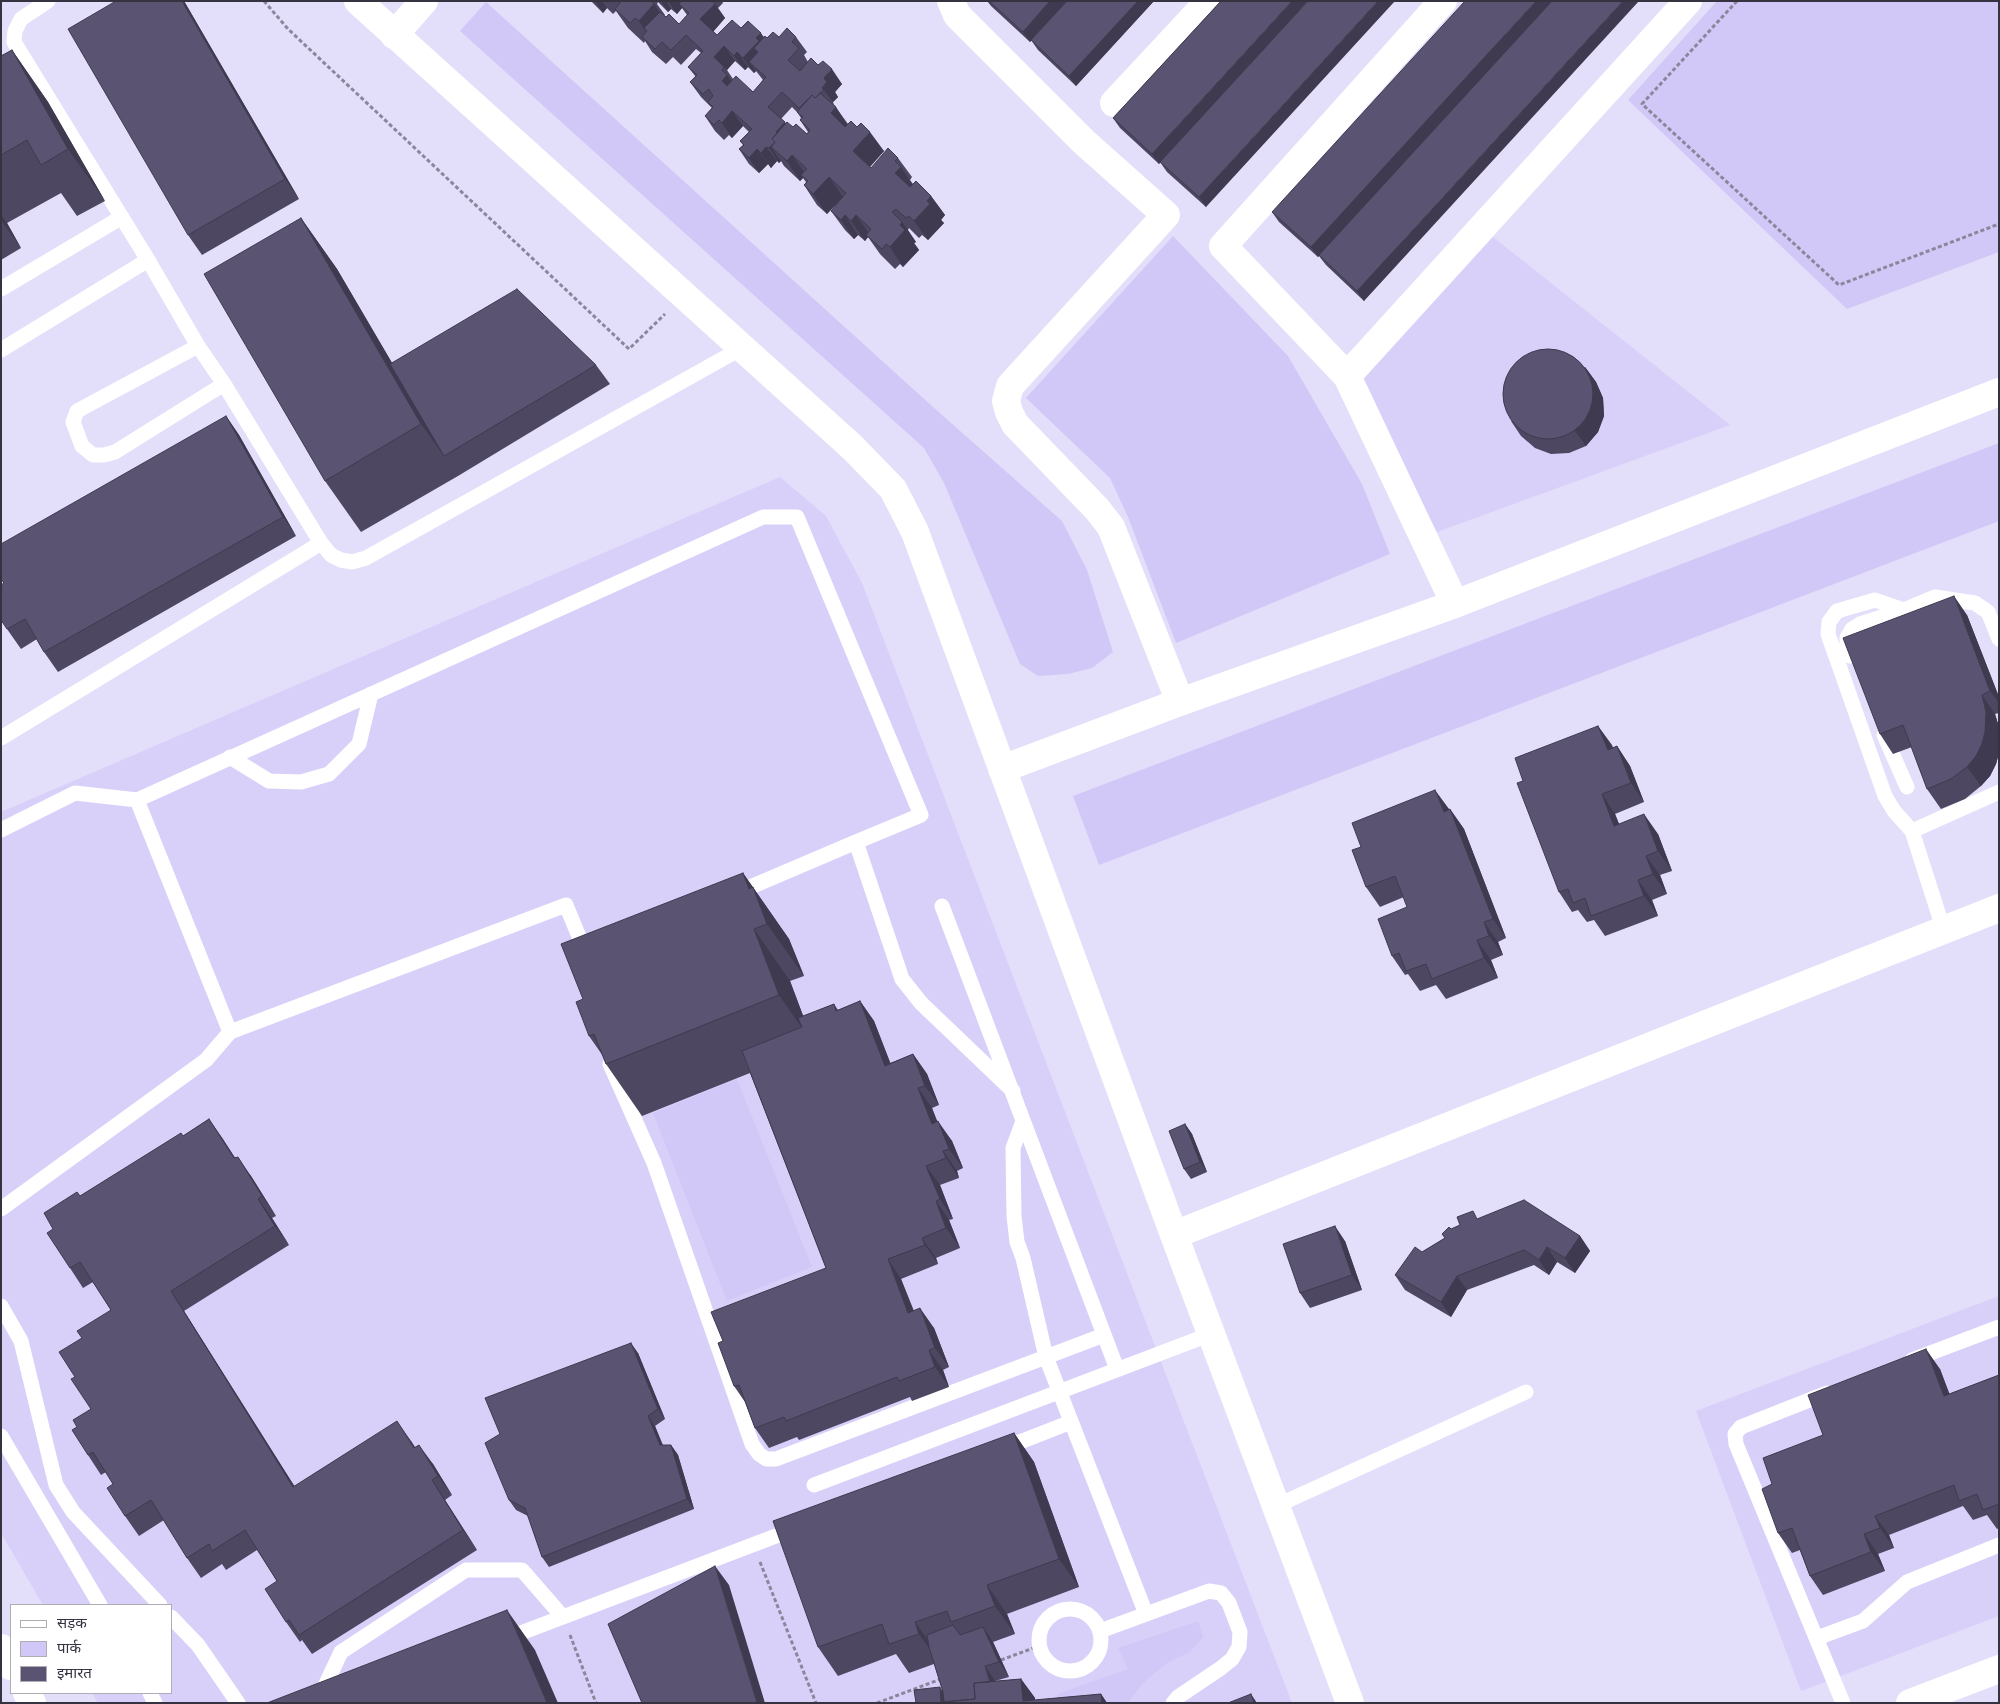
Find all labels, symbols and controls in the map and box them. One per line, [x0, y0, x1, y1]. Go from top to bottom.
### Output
legend [10, 1604, 172, 1694]
text: सड़क [57, 1613, 87, 1632]
text: पार्क [57, 1638, 81, 1657]
text: इमारत [57, 1663, 92, 1682]

